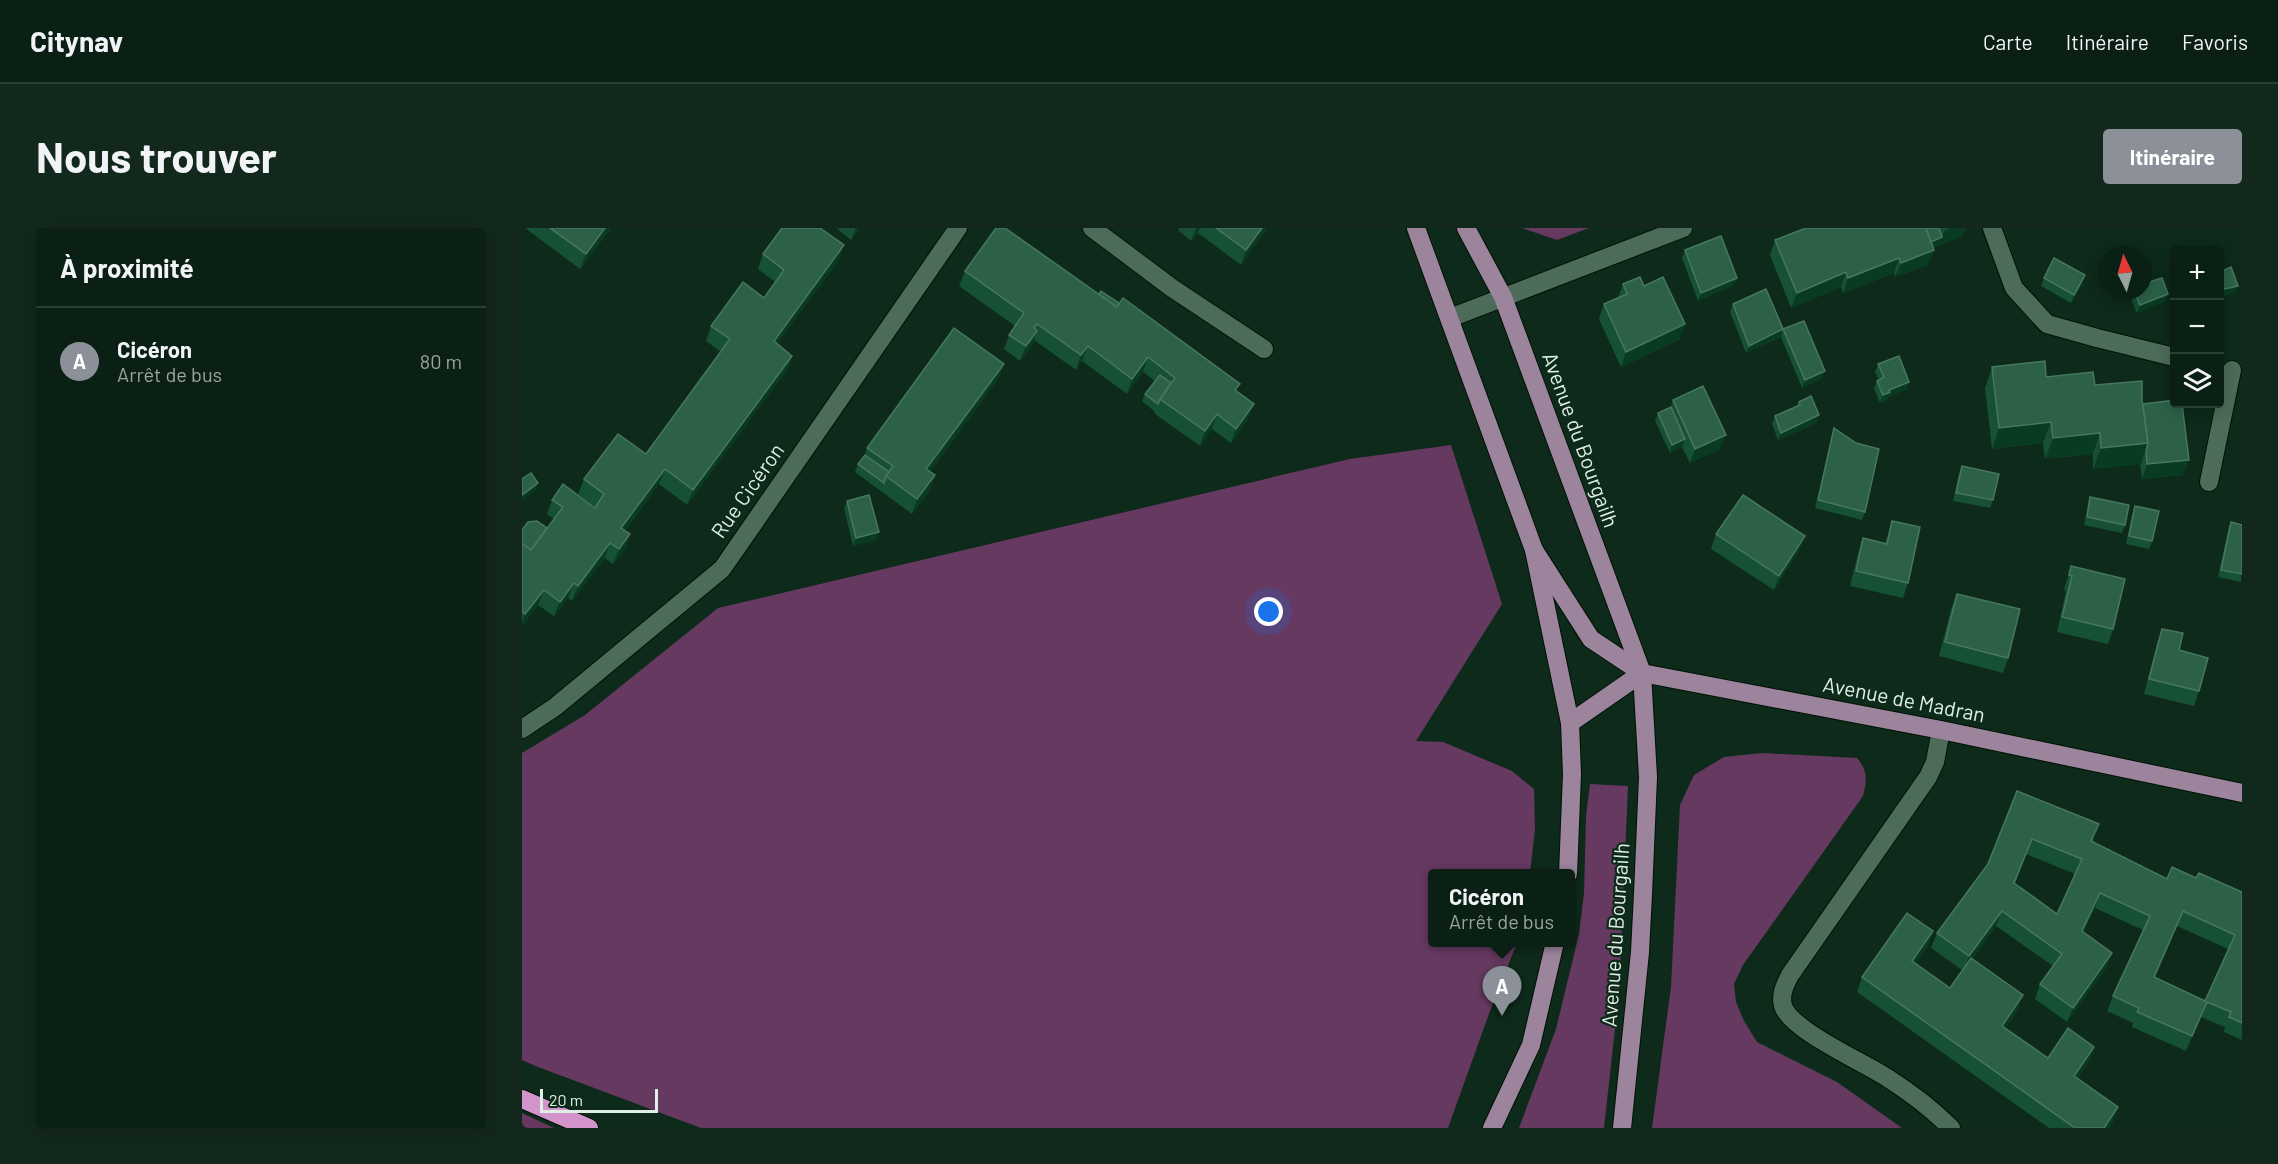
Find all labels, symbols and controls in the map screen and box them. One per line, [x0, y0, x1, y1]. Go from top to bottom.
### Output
text: Citynav [30, 24, 123, 58]
text: Carte [1983, 29, 2033, 54]
text: Itinéraire [2066, 29, 2149, 54]
text: Favoris [2182, 29, 2248, 54]
button: Itinéraire [2103, 129, 2242, 184]
text: Nous trouver [36, 131, 277, 181]
north arrow [2098, 246, 2152, 300]
map controls [2170, 246, 2224, 408]
button: + [2170, 246, 2224, 300]
text: À proximité [60, 252, 194, 283]
button: − [2170, 300, 2224, 354]
text: Cicéron [117, 336, 192, 362]
street label: Avenue du Bourgailh [1538, 348, 1625, 531]
text: A [73, 349, 86, 373]
text: 80 m [420, 349, 462, 373]
button: layers [2170, 354, 2224, 408]
text: Arrêt de bus [117, 362, 222, 386]
street label: Rue Cicéron [705, 438, 789, 542]
your location [1254, 597, 1283, 626]
street label: Avenue de Madran [1821, 671, 1987, 727]
street label: Avenue du Bourgailh [1596, 842, 1633, 1028]
popup [1428, 869, 1575, 947]
text: Cicéron [1449, 883, 1524, 909]
text: Arrêt de bus [1449, 909, 1554, 933]
pin: A [1482, 966, 1522, 1016]
scale bar [540, 1086, 658, 1114]
text: 20 m [549, 1090, 583, 1109]

